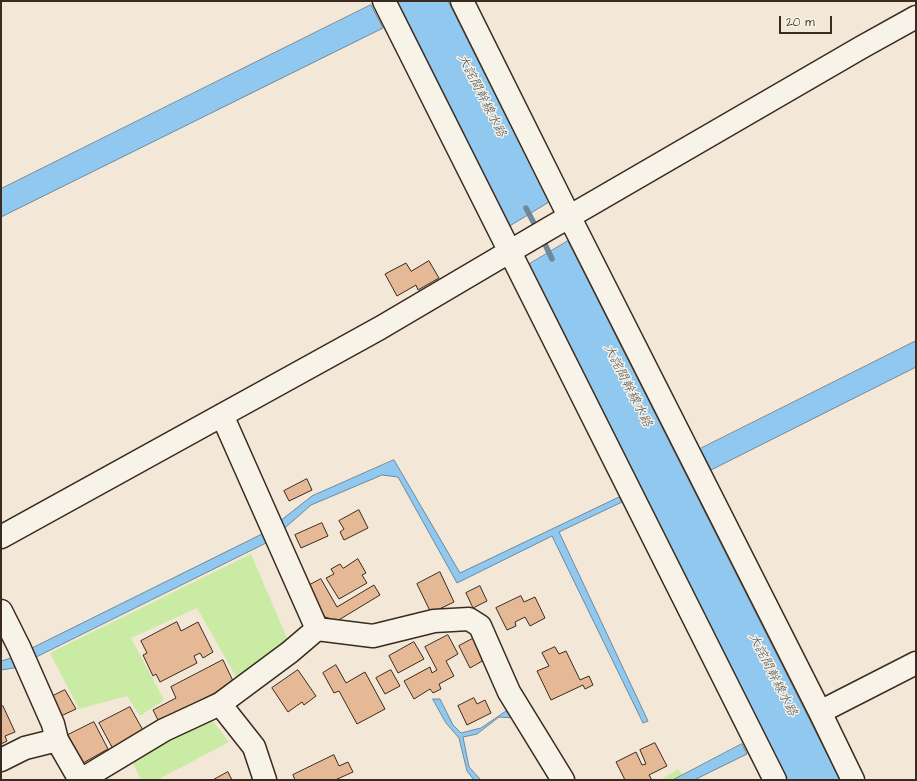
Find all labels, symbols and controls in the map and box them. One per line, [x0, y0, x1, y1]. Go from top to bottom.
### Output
scale bar [781, 8, 834, 34]
text: 20 m [786, 14, 815, 31]
water label: 大詫間幹線水路 [453, 52, 509, 140]
water label: 大詫間幹線水路 [599, 342, 655, 430]
water label: 大詫間幹線水路 [744, 631, 800, 719]

